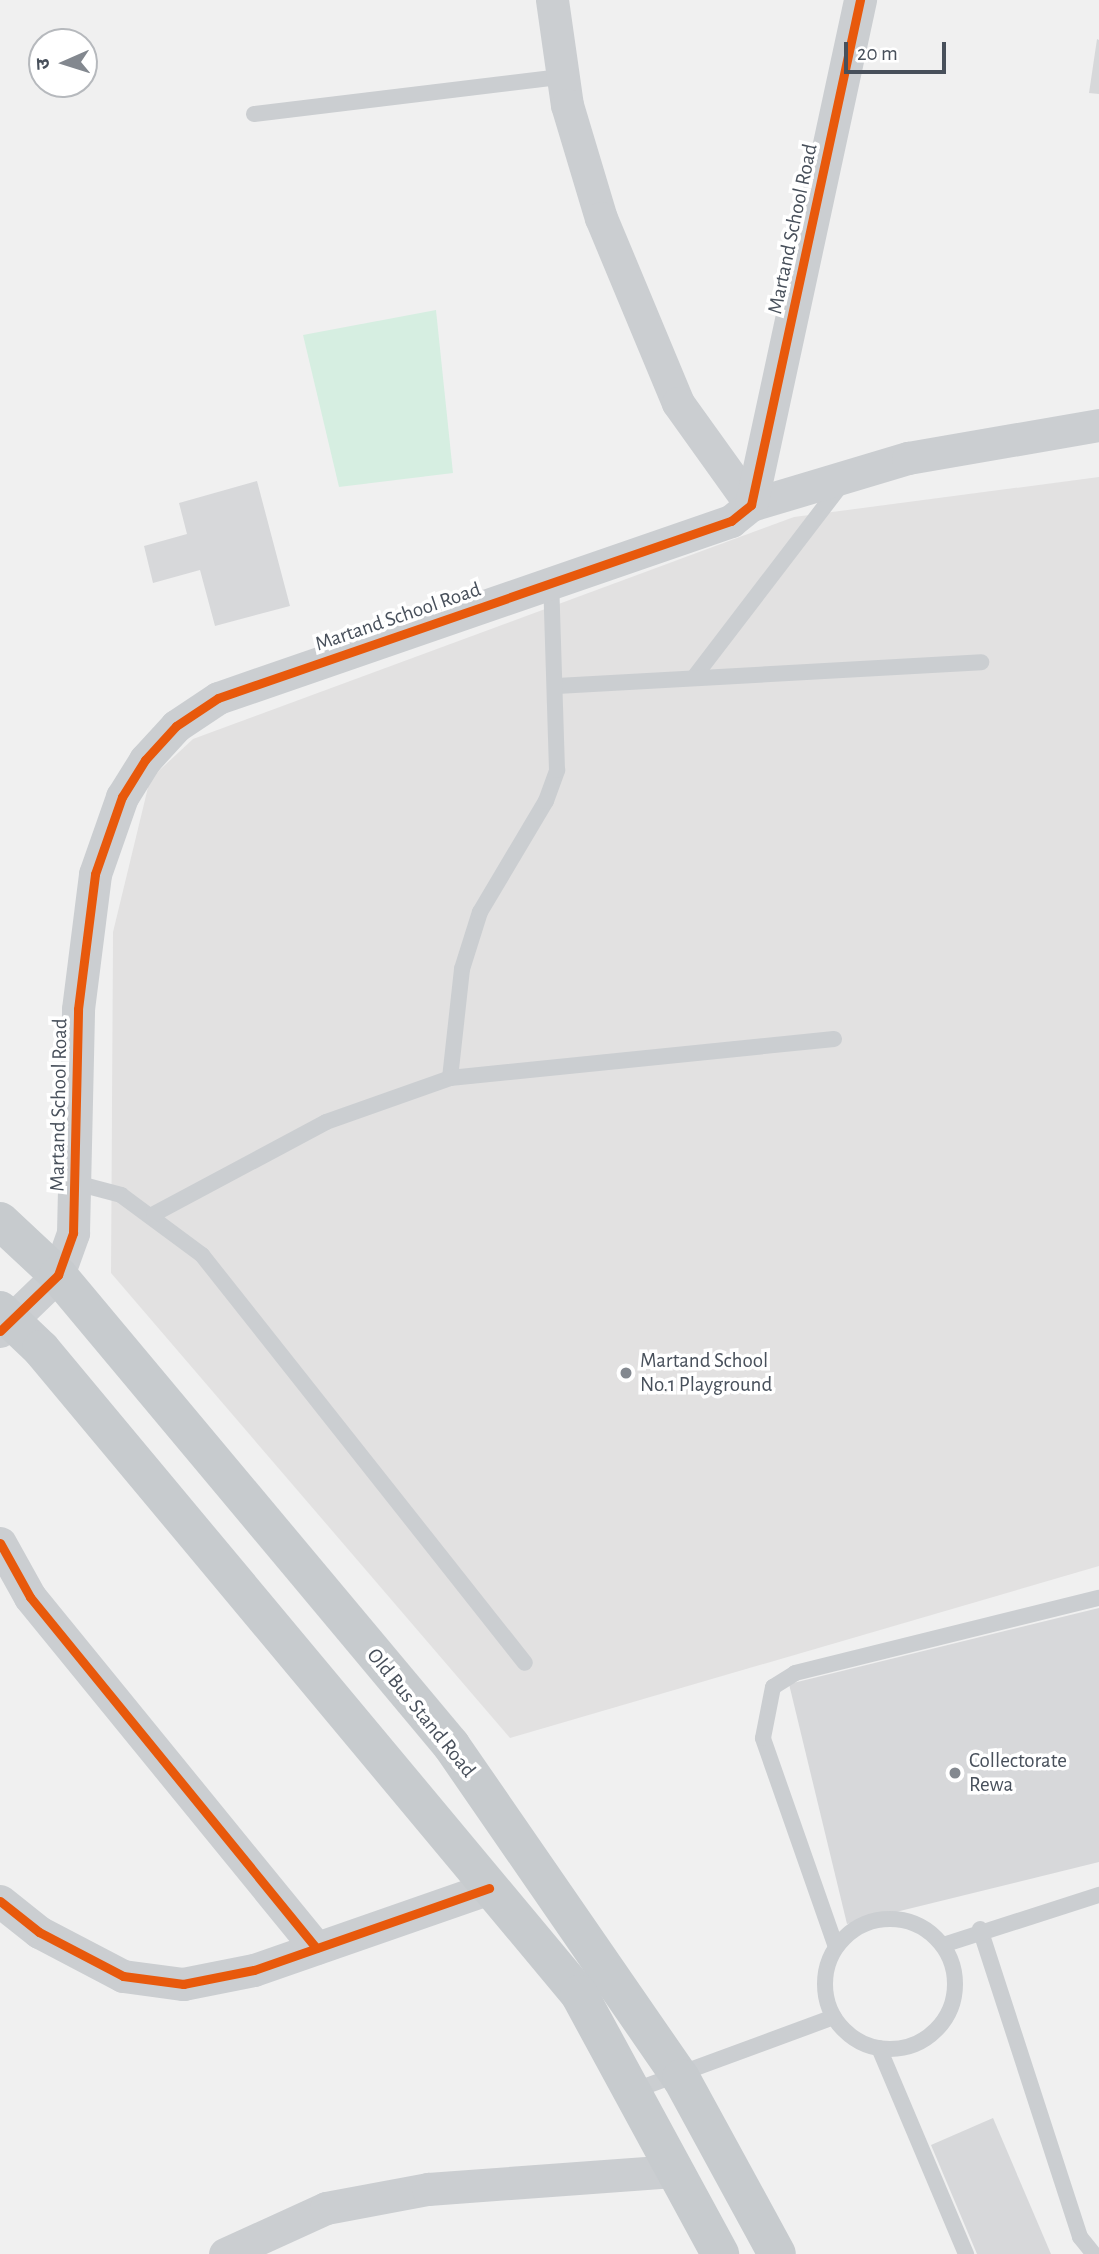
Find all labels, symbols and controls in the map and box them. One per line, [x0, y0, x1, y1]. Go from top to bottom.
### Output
north arrow [28, 28, 98, 98]
scale bar [847, 28, 948, 72]
text: 20 m [857, 43, 898, 64]
text: उ [34, 58, 53, 70]
street label: Martand School Road [763, 142, 823, 316]
street label: Martand School Road [312, 577, 484, 657]
street label: Martand School Road [45, 1018, 73, 1192]
place label: Martand School No.1 Playground [640, 1348, 772, 1398]
marker: Martand School No.1 Playground [618, 1365, 634, 1381]
street label: Old Bus Stand Road [361, 1643, 481, 1783]
place label: Collectorate Rewa [969, 1748, 1067, 1798]
marker: Collectorate Rewa [947, 1765, 963, 1781]

